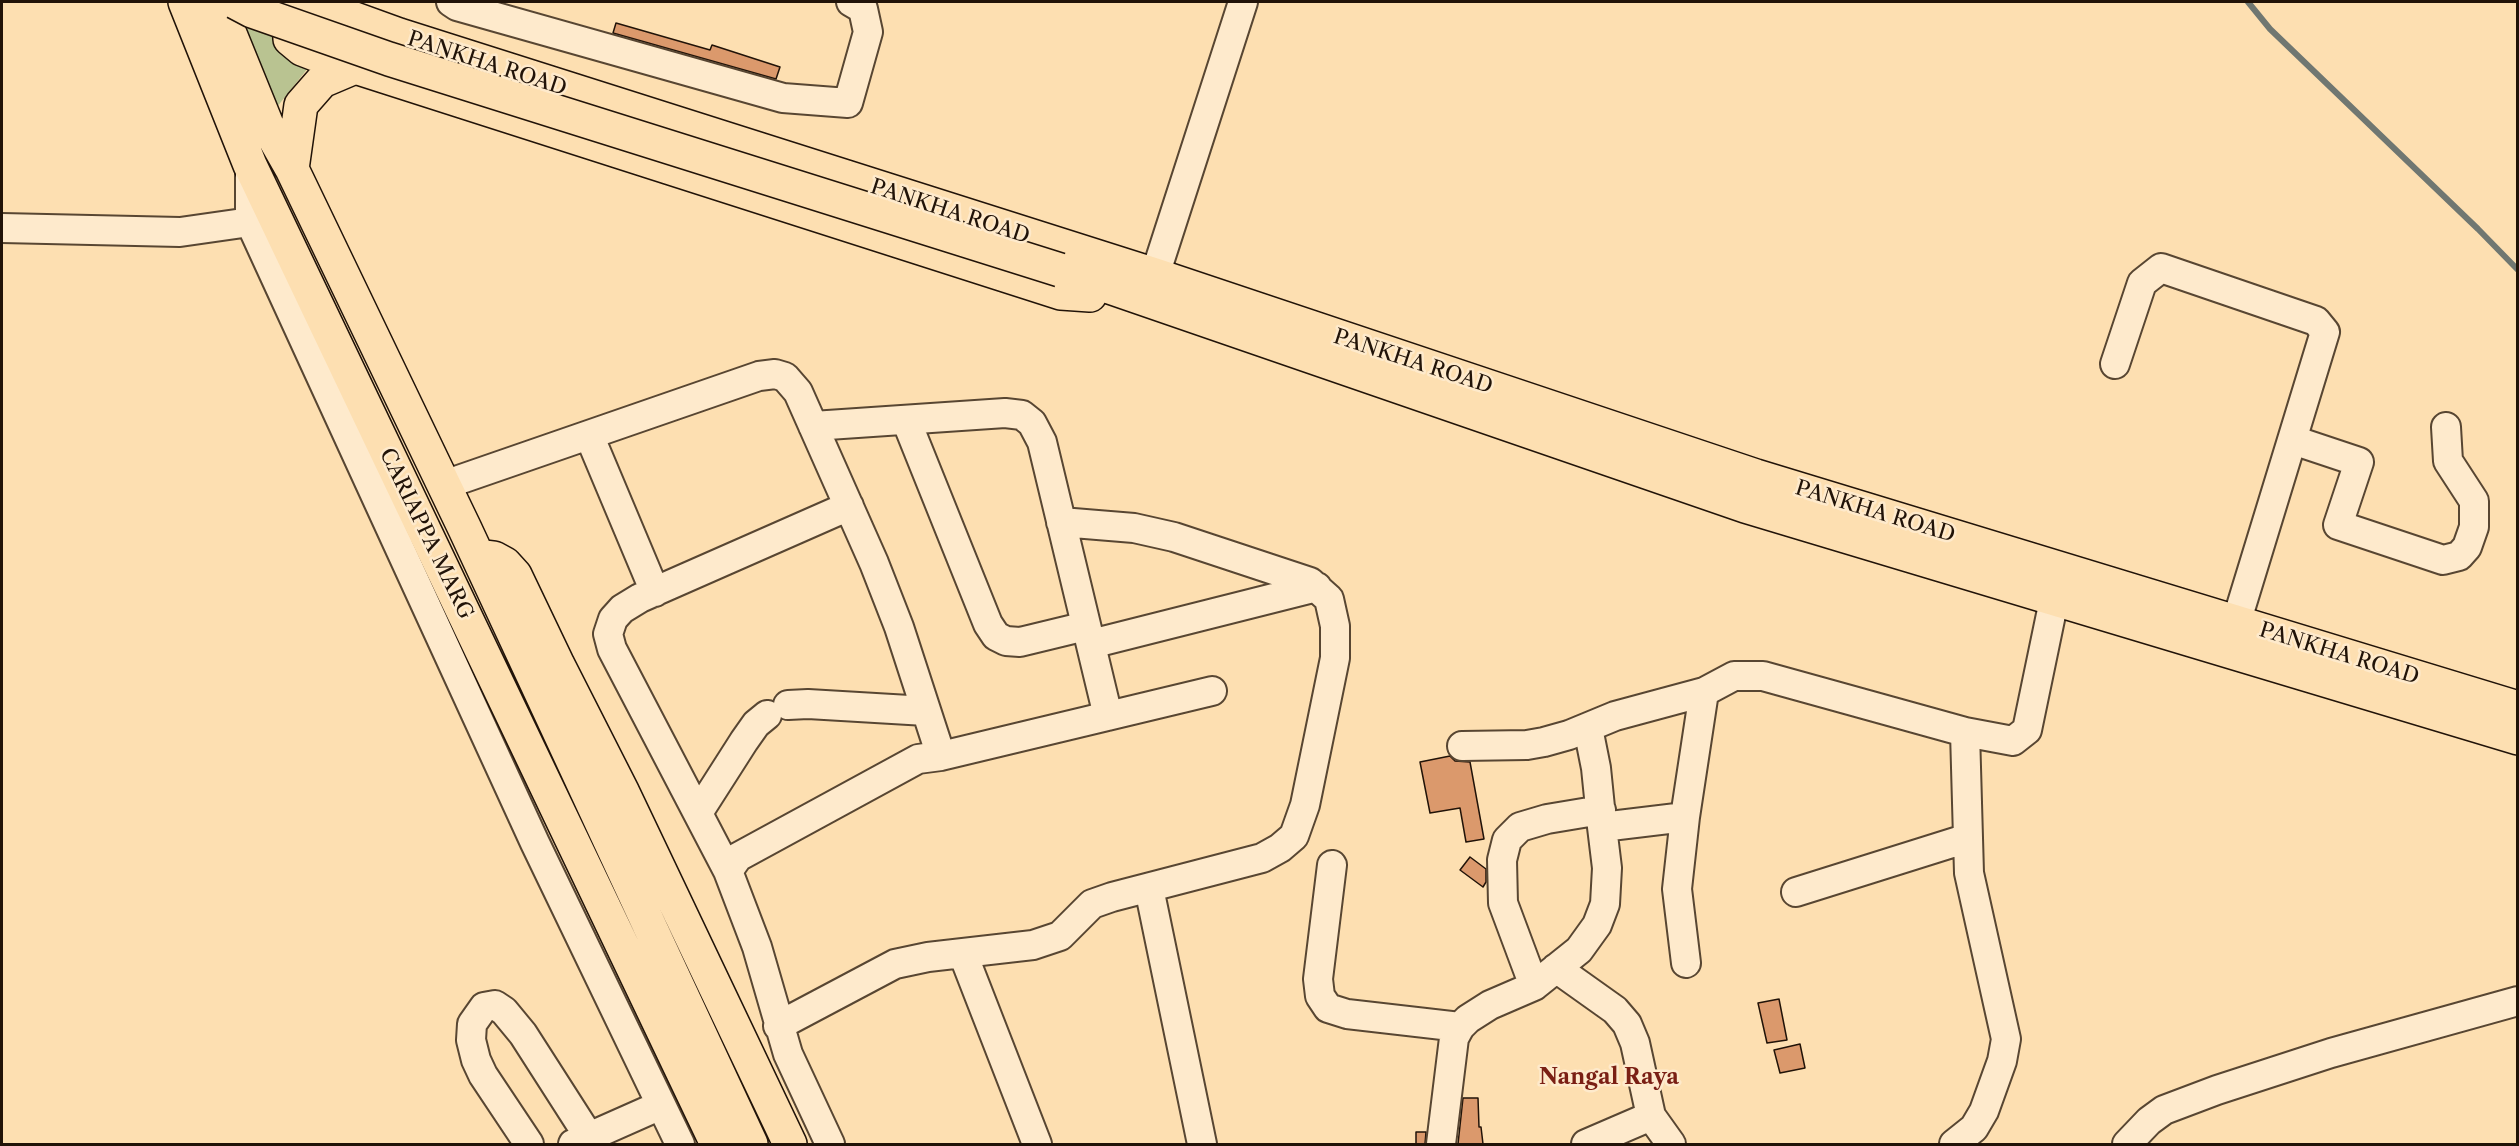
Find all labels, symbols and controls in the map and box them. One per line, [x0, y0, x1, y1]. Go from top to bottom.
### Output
street label: PANKHA ROAD [404, 26, 570, 102]
street label: PANKHA ROAD [867, 174, 1033, 250]
street label: PANKHA ROAD [1330, 324, 1496, 400]
street label: CARIAPPA MARG [374, 444, 478, 624]
street label: PANKHA ROAD [1792, 476, 1958, 548]
street label: PANKHA ROAD [2256, 618, 2422, 690]
district label: Nangal Raya [1539, 1065, 1679, 1091]

